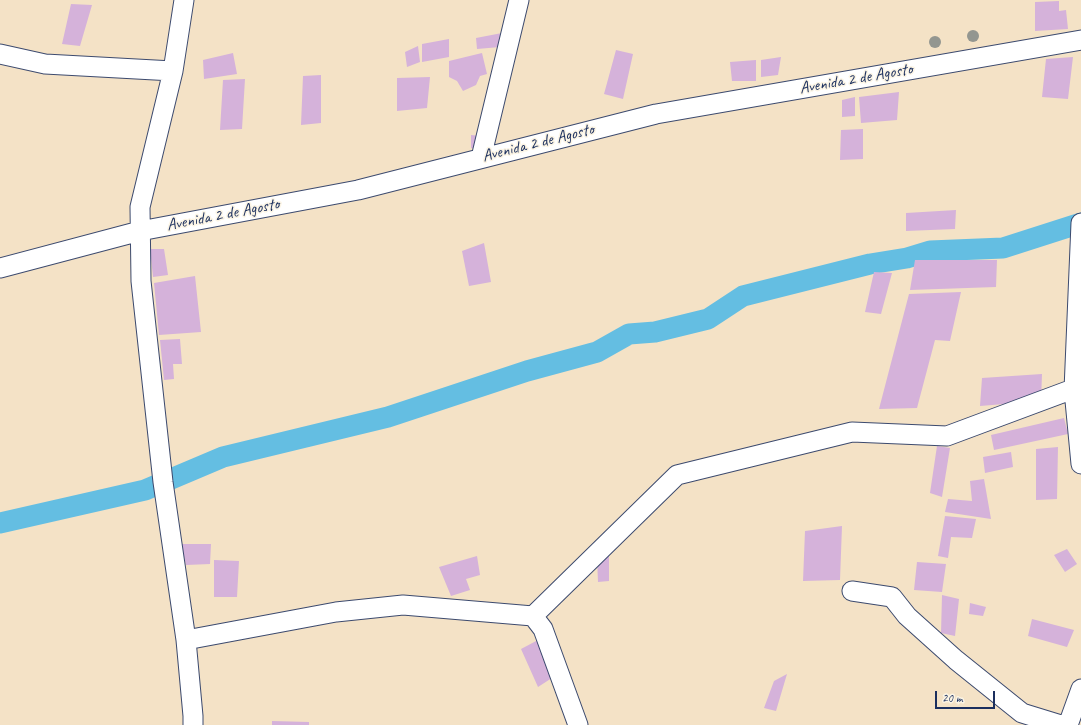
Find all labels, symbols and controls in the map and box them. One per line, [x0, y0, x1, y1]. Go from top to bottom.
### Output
street label: Avenida 2 de Agosto [798, 59, 914, 99]
street label: Avenida 2 de Agosto [480, 119, 596, 167]
street label: Avenida 2 de Agosto [165, 194, 281, 236]
scale bar [937, 683, 997, 709]
text: 20 m [942, 690, 962, 706]

